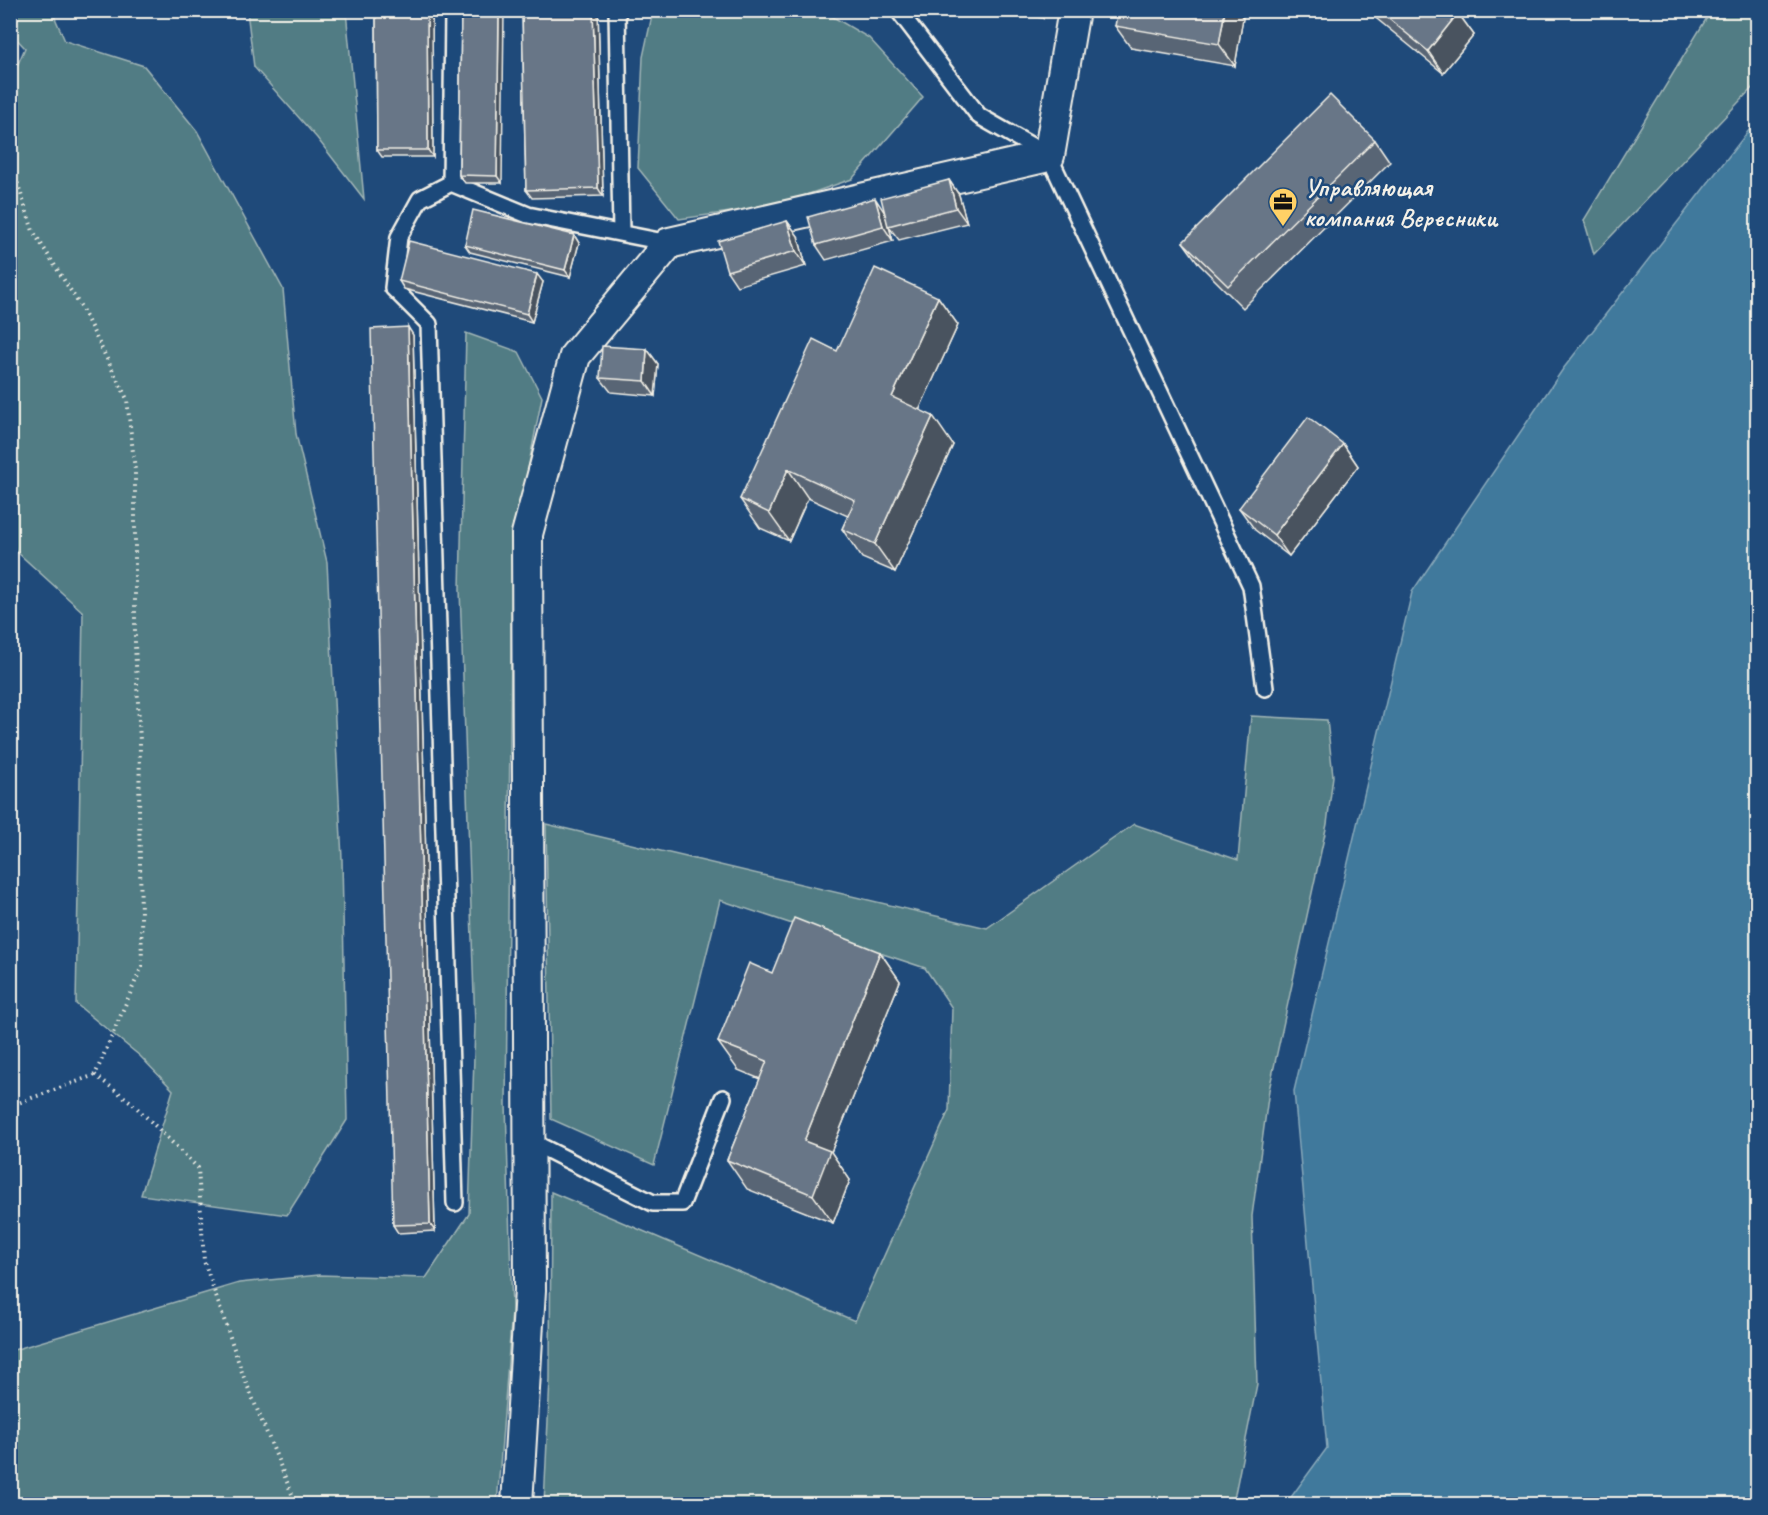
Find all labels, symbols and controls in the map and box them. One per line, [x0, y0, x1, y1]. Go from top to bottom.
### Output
place label: Управляющая компания Вересники [1304, 171, 1499, 234]
office icon: Управляющая компания Вересники [1267, 186, 1299, 228]

